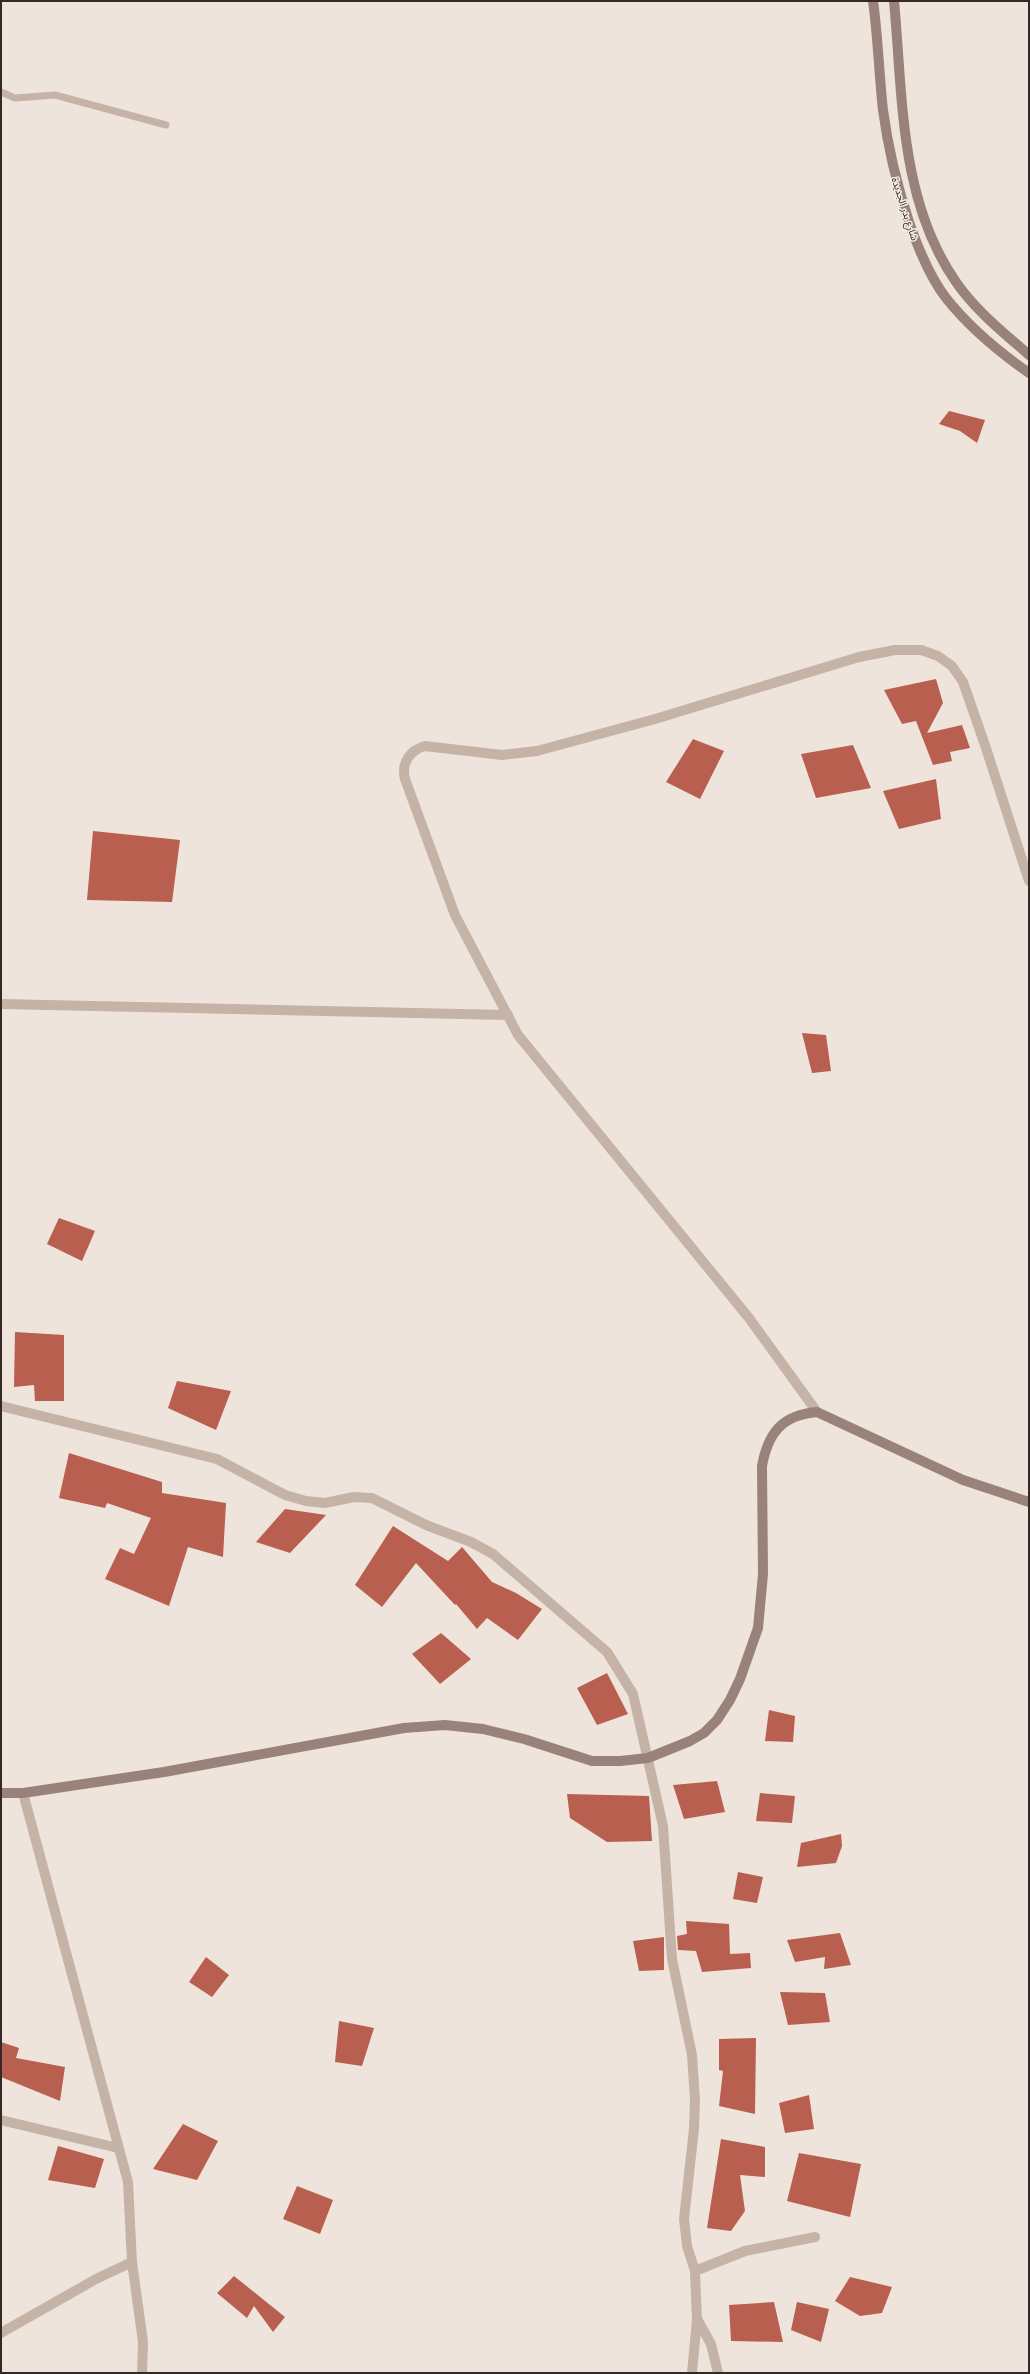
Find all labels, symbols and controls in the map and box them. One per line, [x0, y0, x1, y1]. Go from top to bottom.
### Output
street label: شارع بدر الجديدة [888, 176, 921, 243]

